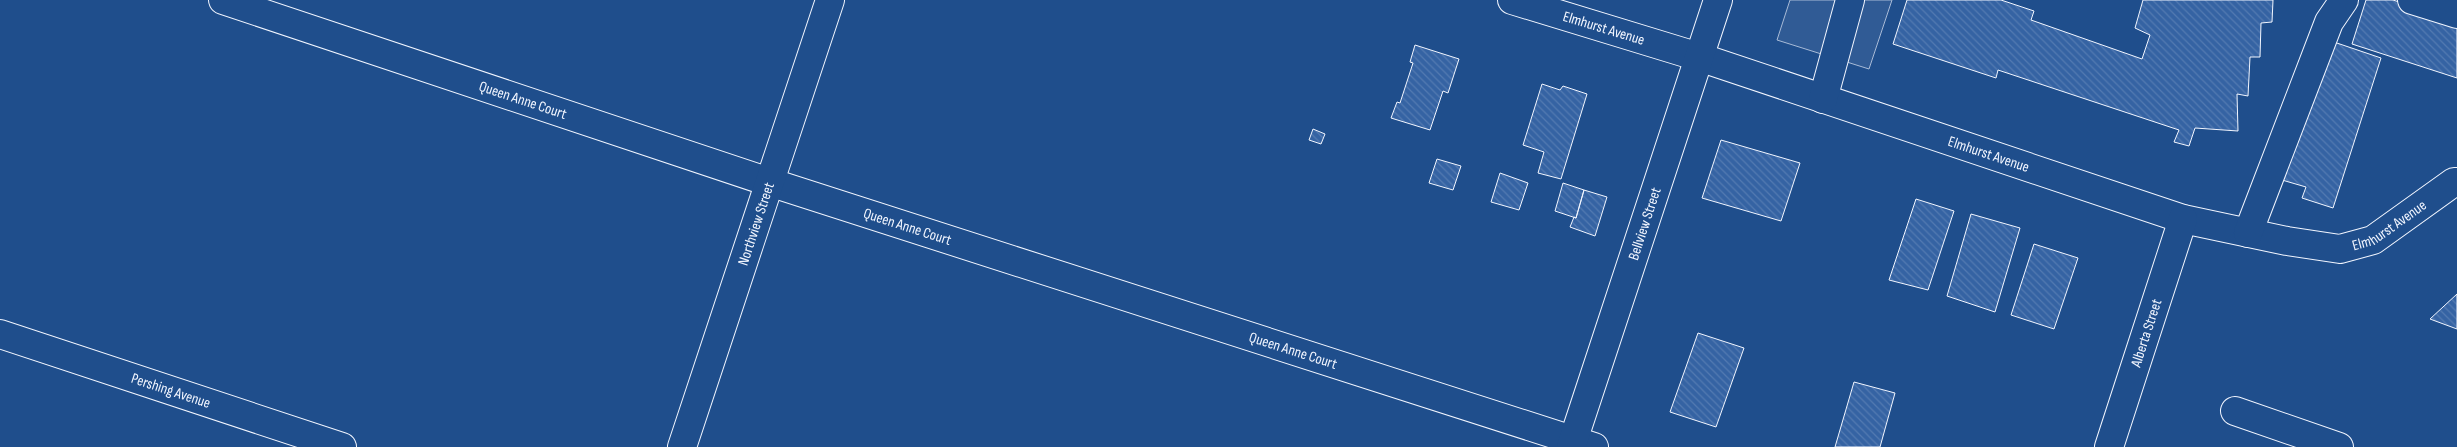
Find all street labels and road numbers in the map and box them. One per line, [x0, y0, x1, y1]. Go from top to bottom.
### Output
street label: Elmhurst Avenue [1561, 7, 1647, 49]
street label: Queen Anne Court [476, 76, 569, 124]
street label: Elmhurst Avenue [1946, 132, 2032, 176]
street label: Northview Street [733, 179, 779, 268]
street label: Bellview Street [1624, 185, 1665, 263]
street label: Elmhurst Avenue [2350, 195, 2430, 255]
street label: Queen Anne Court [861, 203, 954, 250]
street label: Alberta Street [2126, 296, 2166, 370]
street label: Queen Anne Court [1247, 327, 1340, 373]
street label: Pershing Avenue [129, 368, 213, 412]

